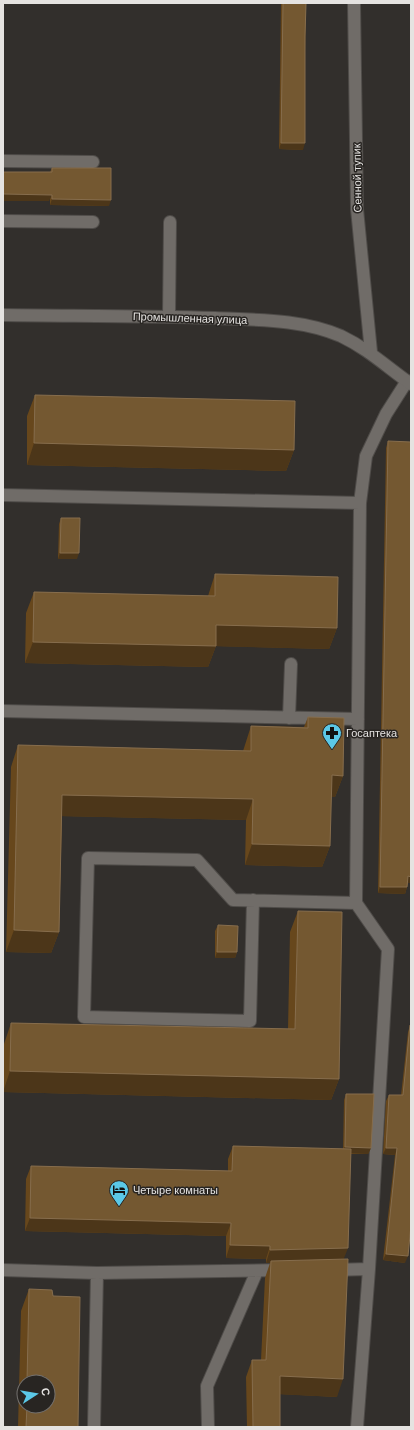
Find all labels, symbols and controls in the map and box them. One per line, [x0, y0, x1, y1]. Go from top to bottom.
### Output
street label: Сенной тупик [350, 143, 364, 213]
street label: Промышленная улица [133, 310, 248, 326]
pharmacy icon: Госаптека [321, 722, 343, 750]
place label: Госаптека [346, 727, 398, 739]
hotel icon: Четыре комнаты [108, 1179, 130, 1207]
place label: Четыре комнаты [133, 1184, 218, 1196]
north arrow [16, 1374, 56, 1414]
text: С [39, 1387, 52, 1397]

